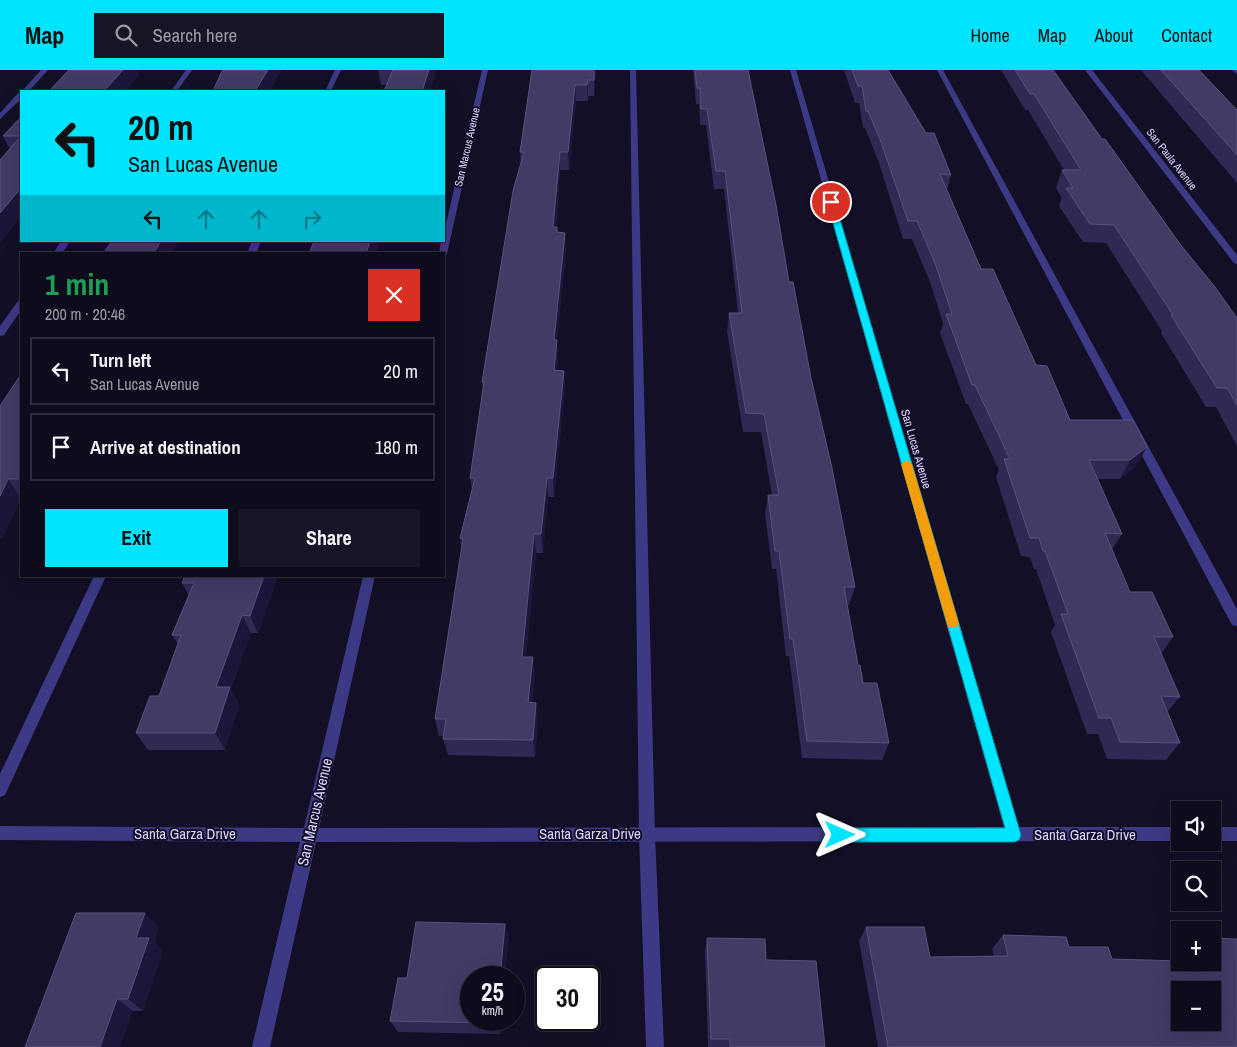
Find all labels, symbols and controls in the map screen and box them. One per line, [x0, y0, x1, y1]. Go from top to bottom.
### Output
search box [94, 13, 444, 58]
text: Map [25, 19, 64, 51]
icon: search [112, 21, 140, 49]
text: Search here [152, 22, 237, 48]
text: Home [970, 23, 1010, 48]
text: Map [1038, 23, 1067, 48]
text: About [1095, 23, 1133, 48]
text: Contact [1161, 23, 1212, 48]
text: 20 m [128, 104, 193, 151]
street label: San Marcus Avenue [451, 106, 483, 188]
icon: left [45, 110, 110, 175]
street label: San Paula Avenue [1144, 126, 1200, 192]
text: San Lucas Avenue [128, 149, 278, 179]
pin [810, 181, 852, 223]
icon: arrive [817, 188, 845, 216]
icon: left [139, 205, 167, 233]
icon: ahead [192, 205, 220, 233]
icon: ahead [245, 205, 273, 233]
icon: right [298, 205, 326, 233]
text: 1 min [45, 264, 109, 304]
button: close [368, 269, 420, 321]
text: 200 m · 20:46 [45, 303, 125, 325]
text: Turn left [90, 347, 151, 373]
icon: left [47, 357, 75, 385]
text: 20 m [383, 358, 418, 384]
text: San Lucas Avenue [90, 373, 199, 395]
street label: San Lucas Avenue [897, 407, 935, 491]
icon: arrive [47, 433, 75, 461]
text: Arrive at destination [90, 434, 241, 460]
text: 180 m [375, 434, 418, 460]
button: Exit [45, 509, 228, 567]
button: Share [238, 509, 420, 567]
street label: San Marcus Avenue [292, 756, 337, 868]
map controls [1171, 801, 1221, 1031]
button: sound [1171, 801, 1221, 851]
position arrow [813, 808, 865, 860]
street label: Santa Garza Drive [134, 823, 236, 844]
street label: Santa Garza Drive [539, 823, 641, 844]
street label: Santa Garza Drive [1034, 824, 1136, 845]
button: search [1171, 861, 1221, 911]
button: + [1171, 921, 1221, 971]
speed limit sign: 30 [535, 966, 600, 1031]
text: 25 [481, 975, 504, 1009]
button: − [1171, 981, 1221, 1031]
text: km/h [482, 1003, 503, 1019]

